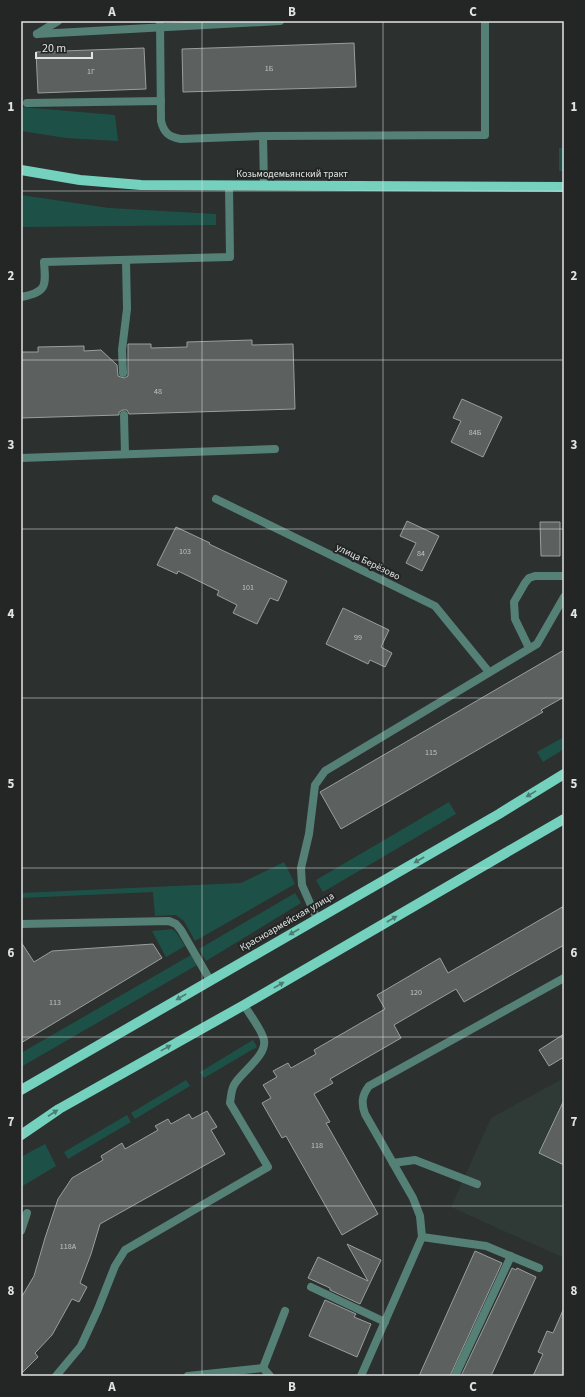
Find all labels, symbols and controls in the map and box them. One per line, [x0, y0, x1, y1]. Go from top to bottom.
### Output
text: A [107, 3, 116, 21]
text: B [288, 3, 296, 21]
text: C [469, 3, 477, 21]
scale bar [36, 34, 92, 60]
text: 20 m [42, 40, 66, 57]
house number: 1Б [265, 63, 274, 74]
house number: 1Г [87, 66, 95, 77]
text: 1 [8, 98, 15, 116]
text: 1 [571, 98, 578, 116]
street label: Козьмодемьянский тракт [236, 167, 348, 181]
text: 2 [8, 267, 15, 285]
text: 2 [571, 267, 578, 285]
house number: 48 [154, 386, 162, 397]
house number: 84Б [469, 427, 482, 438]
text: 3 [8, 436, 15, 454]
text: 3 [571, 436, 578, 454]
street label: улица Берёзово [333, 540, 403, 584]
house number: 103 [179, 546, 191, 557]
house number: 84 [417, 548, 425, 559]
house number: 101 [242, 582, 254, 593]
text: 4 [8, 605, 15, 623]
text: 4 [571, 605, 578, 623]
house number: 99 [354, 632, 362, 643]
house number: 115 [425, 747, 437, 758]
text: 5 [8, 775, 15, 793]
text: 5 [571, 775, 578, 793]
one-way arrow [525, 791, 537, 798]
one-way arrow [413, 856, 424, 863]
street label: Красноармейская улица [237, 889, 337, 955]
one-way arrow [386, 916, 398, 923]
one-way arrow [288, 928, 300, 935]
text: 6 [8, 944, 15, 962]
text: 6 [571, 944, 578, 962]
one-way arrow [273, 981, 285, 988]
house number: 120 [410, 987, 422, 998]
one-way arrow [175, 994, 187, 1001]
house number: 113 [49, 997, 61, 1008]
one-way arrow [160, 1045, 172, 1052]
one-way arrow [48, 1109, 58, 1117]
text: 7 [8, 1113, 15, 1131]
text: 7 [571, 1113, 578, 1131]
house number: 118 [311, 1140, 323, 1151]
house number: 118А [60, 1241, 77, 1252]
text: 8 [8, 1282, 15, 1300]
text: 8 [571, 1282, 578, 1300]
text: A [107, 1378, 116, 1396]
text: B [288, 1378, 296, 1396]
text: C [469, 1378, 477, 1396]

